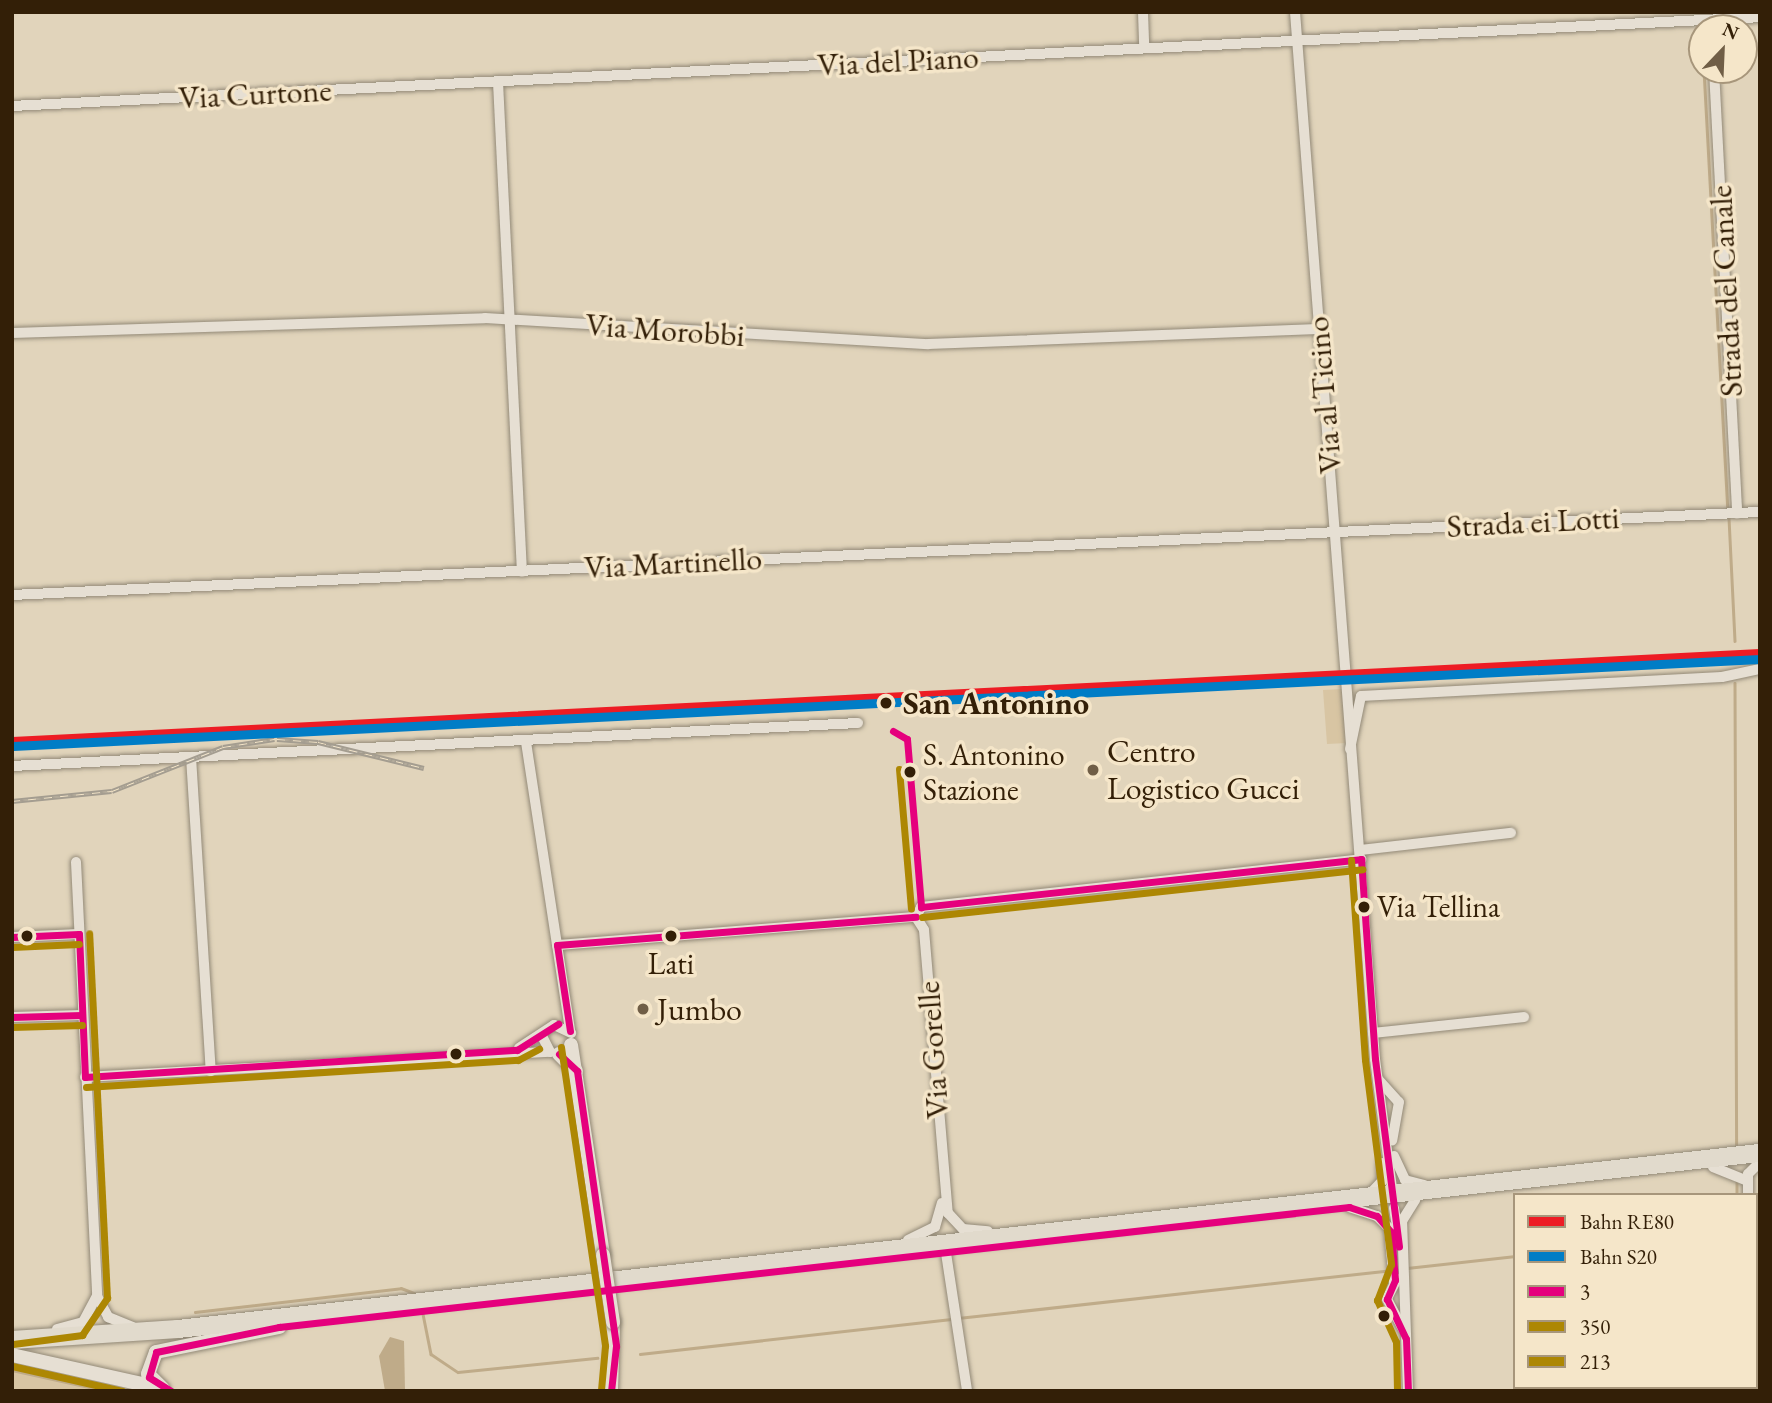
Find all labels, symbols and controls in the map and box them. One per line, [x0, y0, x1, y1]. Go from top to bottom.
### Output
north arrow [1688, 14, 1758, 84]
text: N [1719, 17, 1743, 46]
street label: Via del Piano [816, 38, 980, 84]
street label: Via Curtone [177, 71, 333, 117]
street label: Strada del Canale [1701, 184, 1751, 398]
street label: Via Morobbi [584, 305, 746, 355]
street label: Via al Ticino [1298, 315, 1350, 475]
street label: Strada ei Lotti [1446, 498, 1620, 546]
street label: Via Martinello [583, 539, 763, 587]
place label: San Antonino [903, 684, 1089, 722]
marker: San Antonino [875, 692, 897, 714]
place label: Centro Logistico Gucci [1107, 733, 1300, 808]
place label: S. Antonino Stazione [923, 737, 1065, 808]
marker: Centro Logistico Gucci [1085, 762, 1101, 778]
marker: S. Antonino Stazione [903, 765, 917, 779]
place label: Via Tellina [1377, 889, 1500, 925]
marker: Via Tellina [1357, 900, 1371, 914]
unlabelled marker [20, 929, 34, 943]
marker: Lati [664, 929, 678, 943]
place label: Lati [648, 946, 694, 982]
street label: Via Gorelle [909, 980, 957, 1120]
place label: Jumbo [657, 990, 742, 1028]
marker: Jumbo [635, 1001, 651, 1017]
unlabelled marker [449, 1047, 463, 1061]
legend [1513, 1193, 1758, 1389]
text: Bahn RE80 [1580, 1208, 1674, 1235]
text: Bahn S20 [1580, 1243, 1657, 1270]
text: 3 [1580, 1278, 1590, 1305]
unlabelled marker [1377, 1309, 1391, 1323]
text: 350 [1580, 1313, 1610, 1340]
text: 213 [1580, 1348, 1610, 1375]

